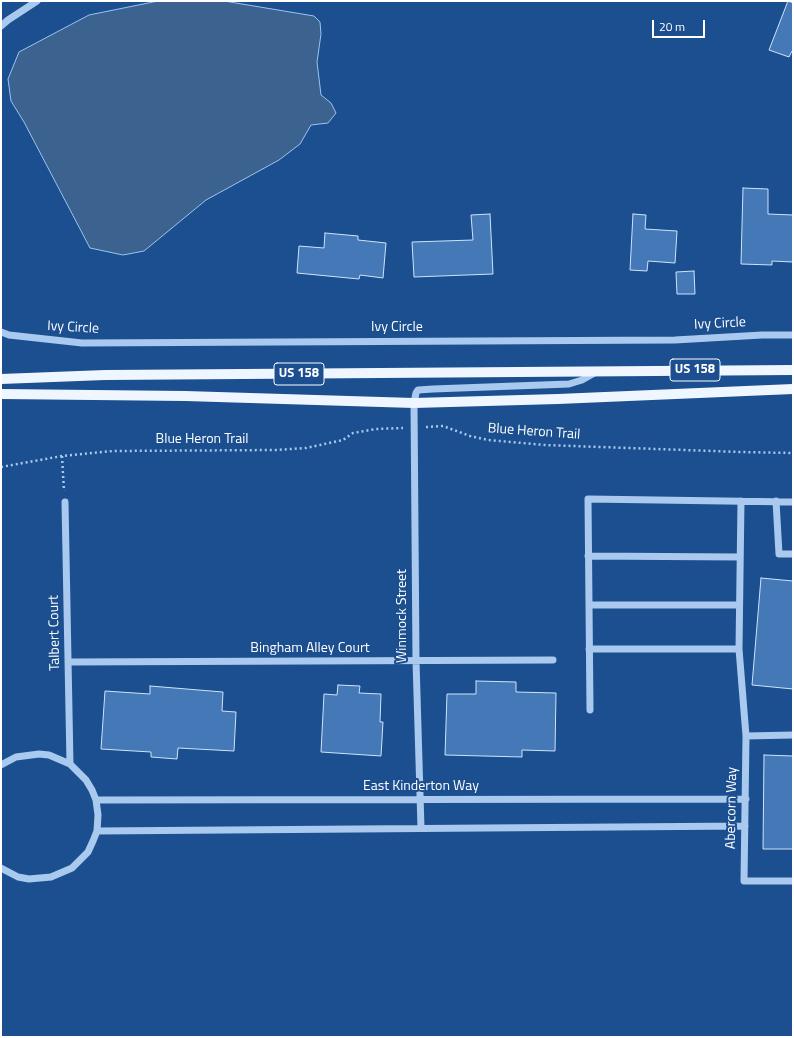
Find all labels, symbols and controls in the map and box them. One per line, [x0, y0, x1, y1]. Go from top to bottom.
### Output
scale bar [654, 12, 707, 38]
text: 20 m [659, 17, 685, 36]
street label: Ivy Circle [694, 314, 746, 334]
street label: Ivy Circle [47, 318, 99, 338]
street label: Ivy Circle [371, 320, 423, 336]
road number: US 158 [670, 359, 720, 381]
road number: US 158 [274, 363, 324, 385]
street label: Blue Heron Trail [487, 420, 581, 444]
street label: Blue Heron Trail [156, 432, 248, 448]
street label: Winmock Street [395, 569, 411, 663]
street label: Talbert Court [46, 595, 64, 671]
street label: Bingham Alley Court [250, 641, 370, 657]
street label: Abercorn Way [723, 767, 741, 849]
street label: East Kinderton Way [363, 779, 479, 795]

